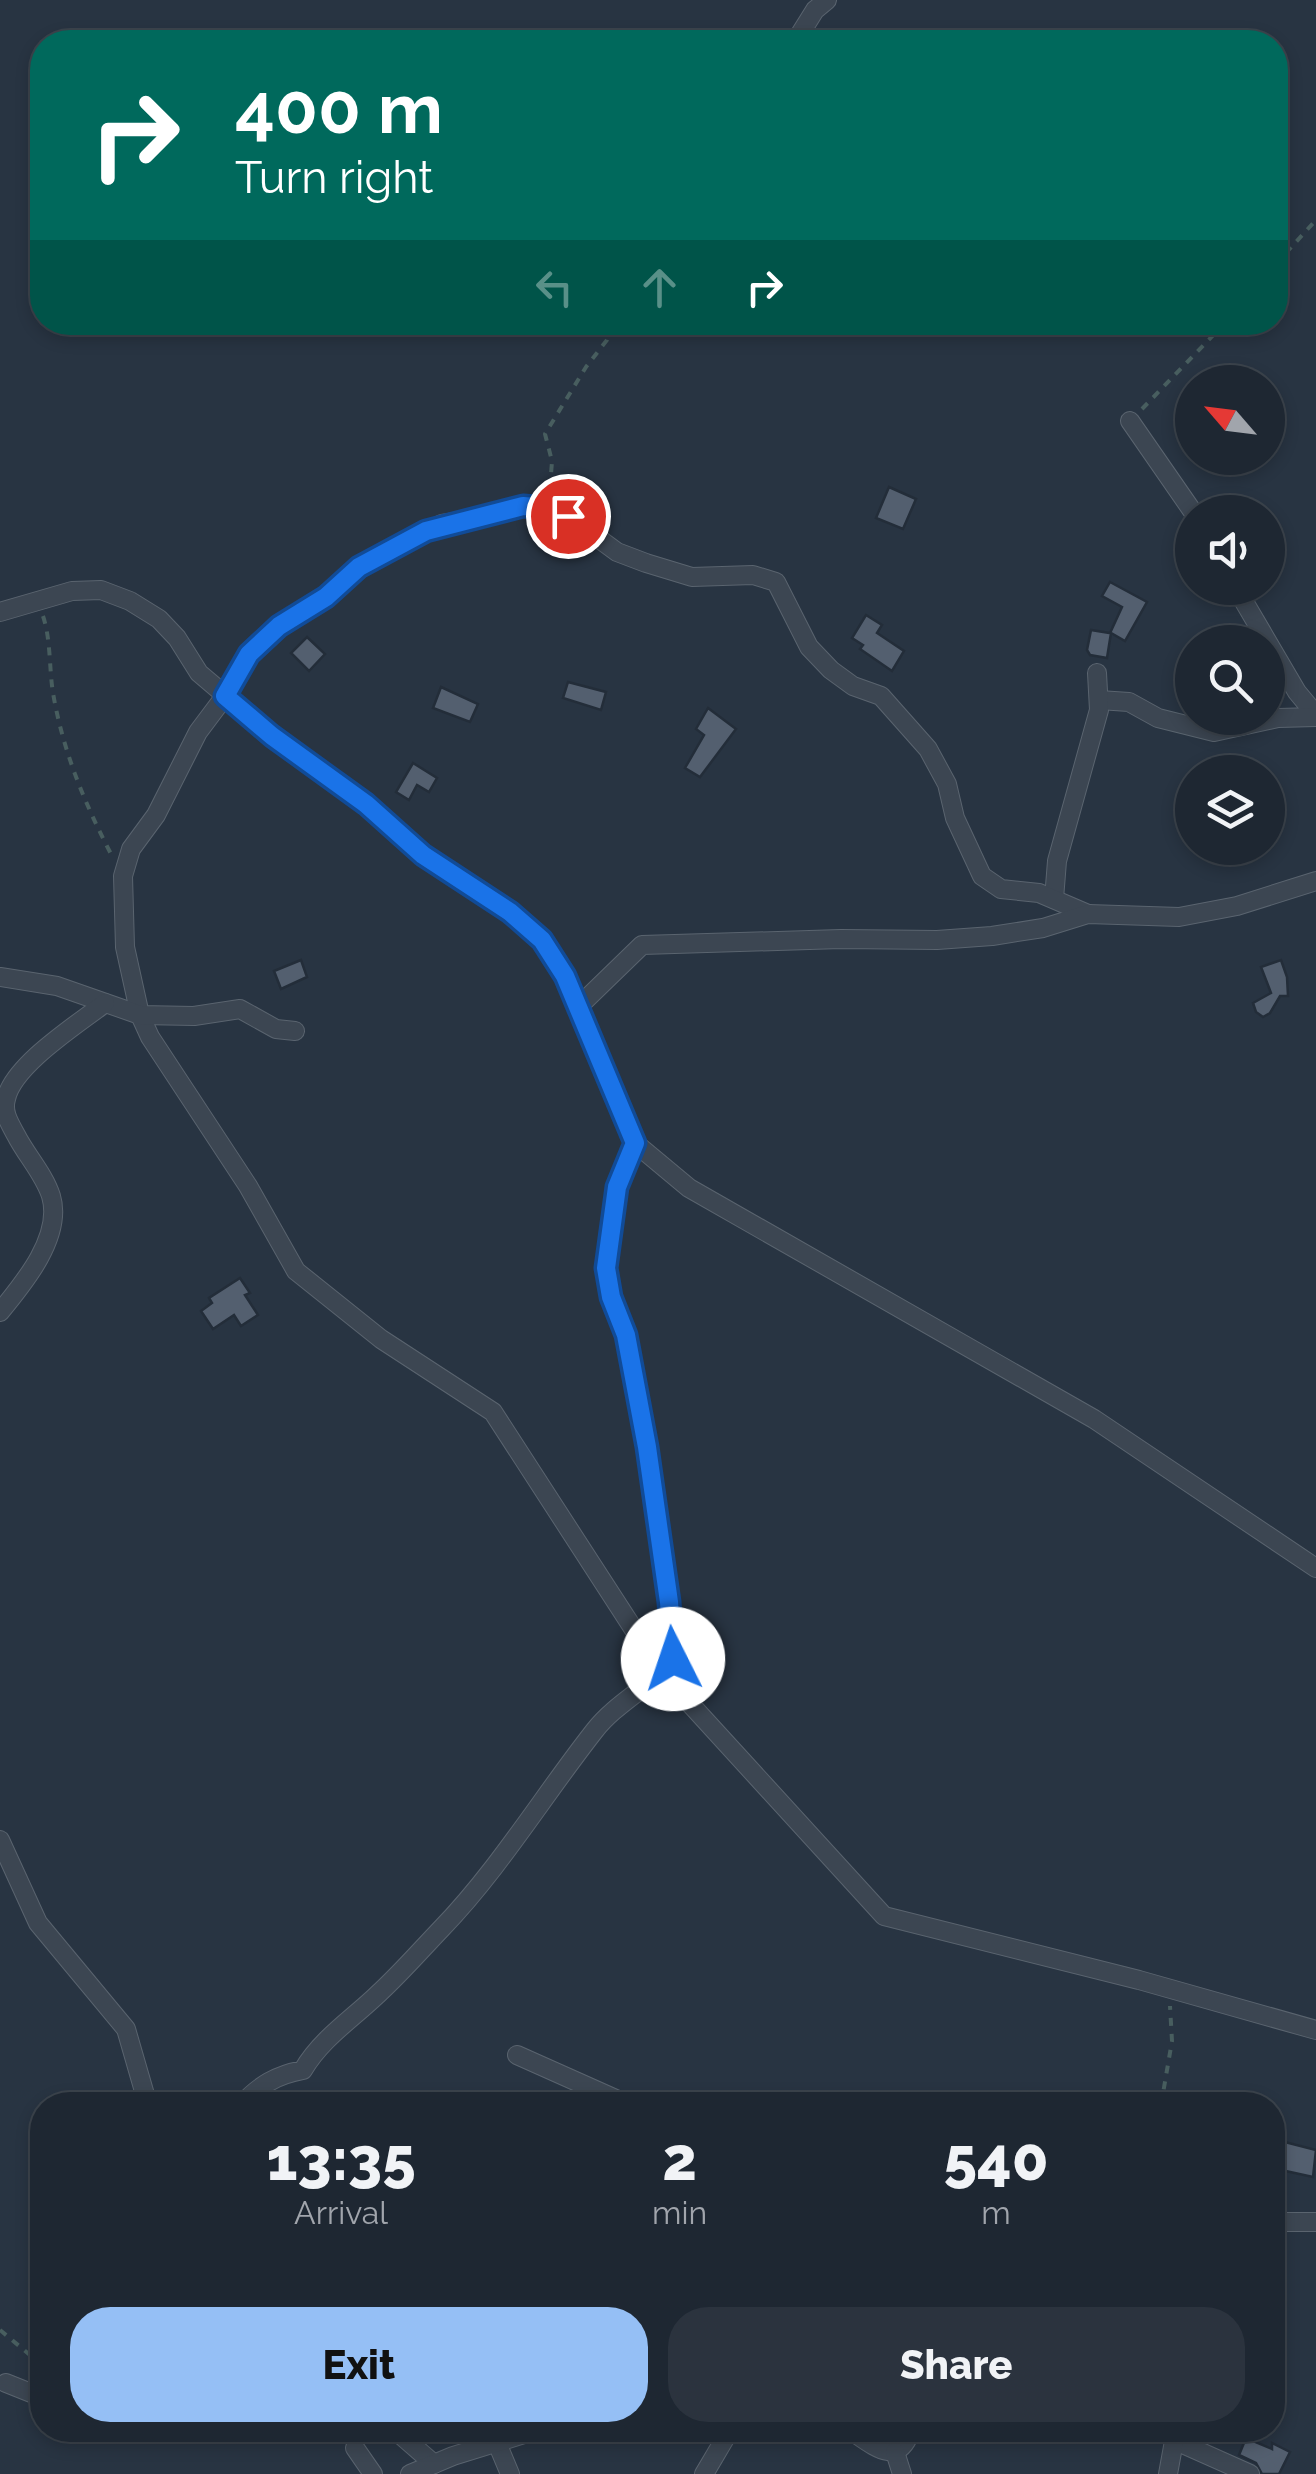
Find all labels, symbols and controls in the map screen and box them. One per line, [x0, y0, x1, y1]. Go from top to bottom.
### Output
text: 400 m [235, 67, 443, 149]
icon: right [70, 70, 200, 200]
text: Turn right [235, 151, 433, 204]
icon: left [527, 260, 582, 315]
icon: ahead [632, 260, 687, 315]
icon: right [737, 260, 792, 315]
north arrow [1175, 365, 1285, 475]
map controls [1175, 365, 1285, 865]
pin [526, 474, 611, 559]
icon: arrive [541, 489, 596, 544]
button: sound [1175, 495, 1285, 605]
button: search [1175, 625, 1285, 735]
button: layers [1175, 755, 1285, 865]
position arrow [621, 1607, 725, 1711]
text: 13:35 [266, 2124, 416, 2194]
text: 2 [662, 2124, 697, 2194]
text: 540 [944, 2124, 1049, 2194]
text: Arrival [294, 2194, 388, 2231]
text: min [652, 2194, 707, 2231]
text: m [981, 2194, 1011, 2231]
button: Exit [70, 2307, 648, 2422]
button: Share [668, 2307, 1245, 2422]

